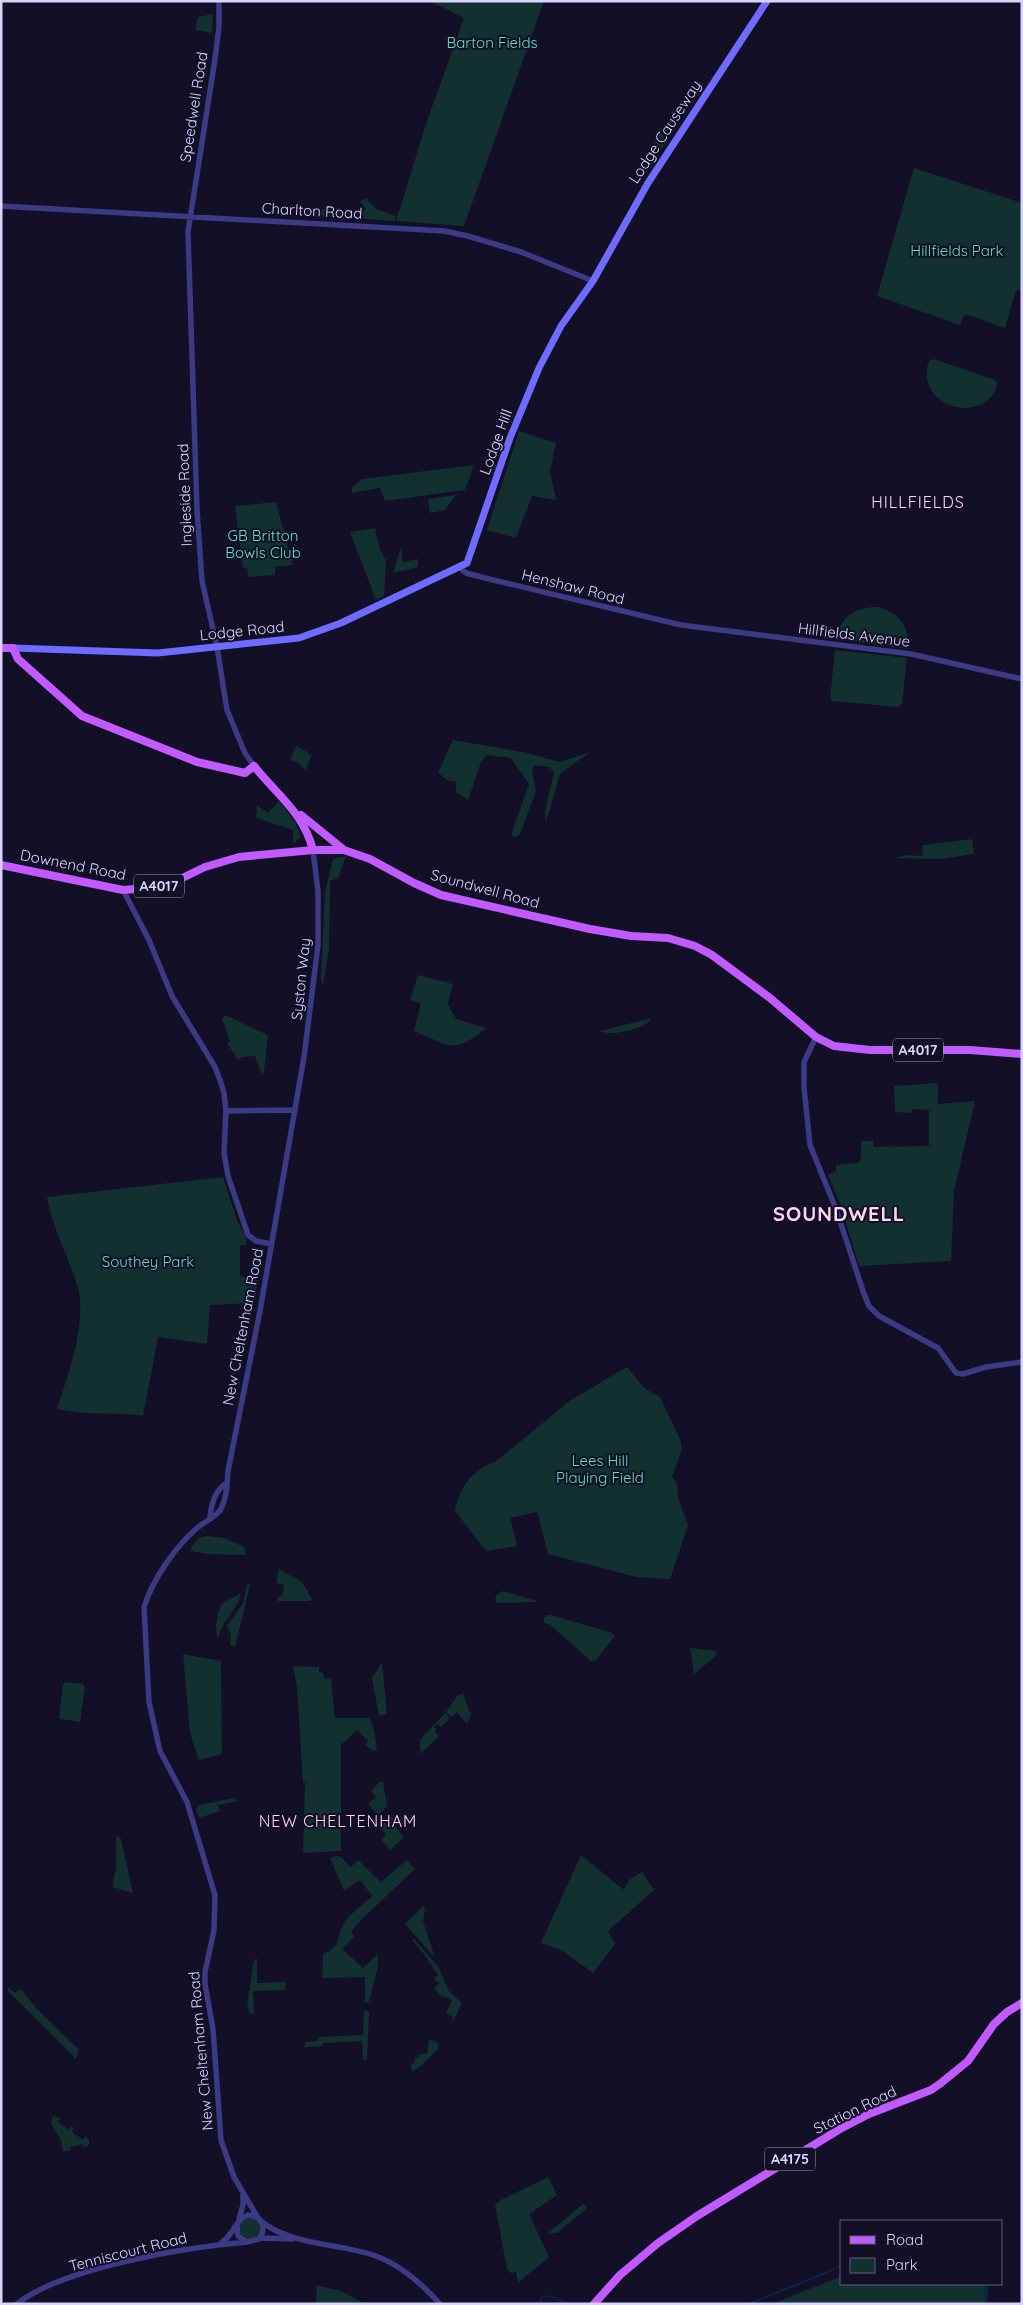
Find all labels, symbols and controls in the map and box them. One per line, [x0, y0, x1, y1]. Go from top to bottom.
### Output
park label: Barton Fields [446, 33, 538, 52]
street label: Speedwell Road [175, 50, 212, 163]
street label: Lodge Causeway [624, 76, 705, 187]
street label: Charlton Road [261, 198, 363, 223]
park label: Hillfields Park [910, 241, 1004, 260]
street label: Lodge Hill [475, 406, 516, 477]
street label: Ingleside Road [173, 443, 196, 547]
district label: HILLFIELDS [871, 492, 965, 512]
park label: GB Britton Bowls Club [225, 526, 301, 562]
street label: Henshaw Road [520, 565, 626, 608]
street label: Lodge Road [199, 617, 285, 644]
street label: Hillfields Avenue [797, 618, 911, 651]
street label: Downend Road [19, 845, 128, 884]
street label: Soundwell Road [429, 865, 542, 912]
road number: A4017 [134, 874, 184, 898]
street label: Syston Way [287, 937, 314, 1021]
road number: A4017 [893, 1038, 943, 1062]
district label: SOUNDWELL [773, 1201, 905, 1226]
street label: New Cheltenham Road [218, 1247, 267, 1407]
park label: Southey Park [102, 1252, 194, 1271]
park label: Lees Hill Playing Field [556, 1451, 644, 1487]
district label: NEW CHELTENHAM [259, 1811, 417, 1831]
street label: New Cheltenham Road [184, 1971, 217, 2131]
street label: Station Road [810, 2081, 899, 2138]
road number: A4175 [765, 2148, 815, 2170]
legend [840, 2220, 1003, 2285]
street label: Tenniscourt Road [67, 2228, 189, 2275]
text: Road [886, 2230, 923, 2249]
text: Park [886, 2255, 918, 2274]

